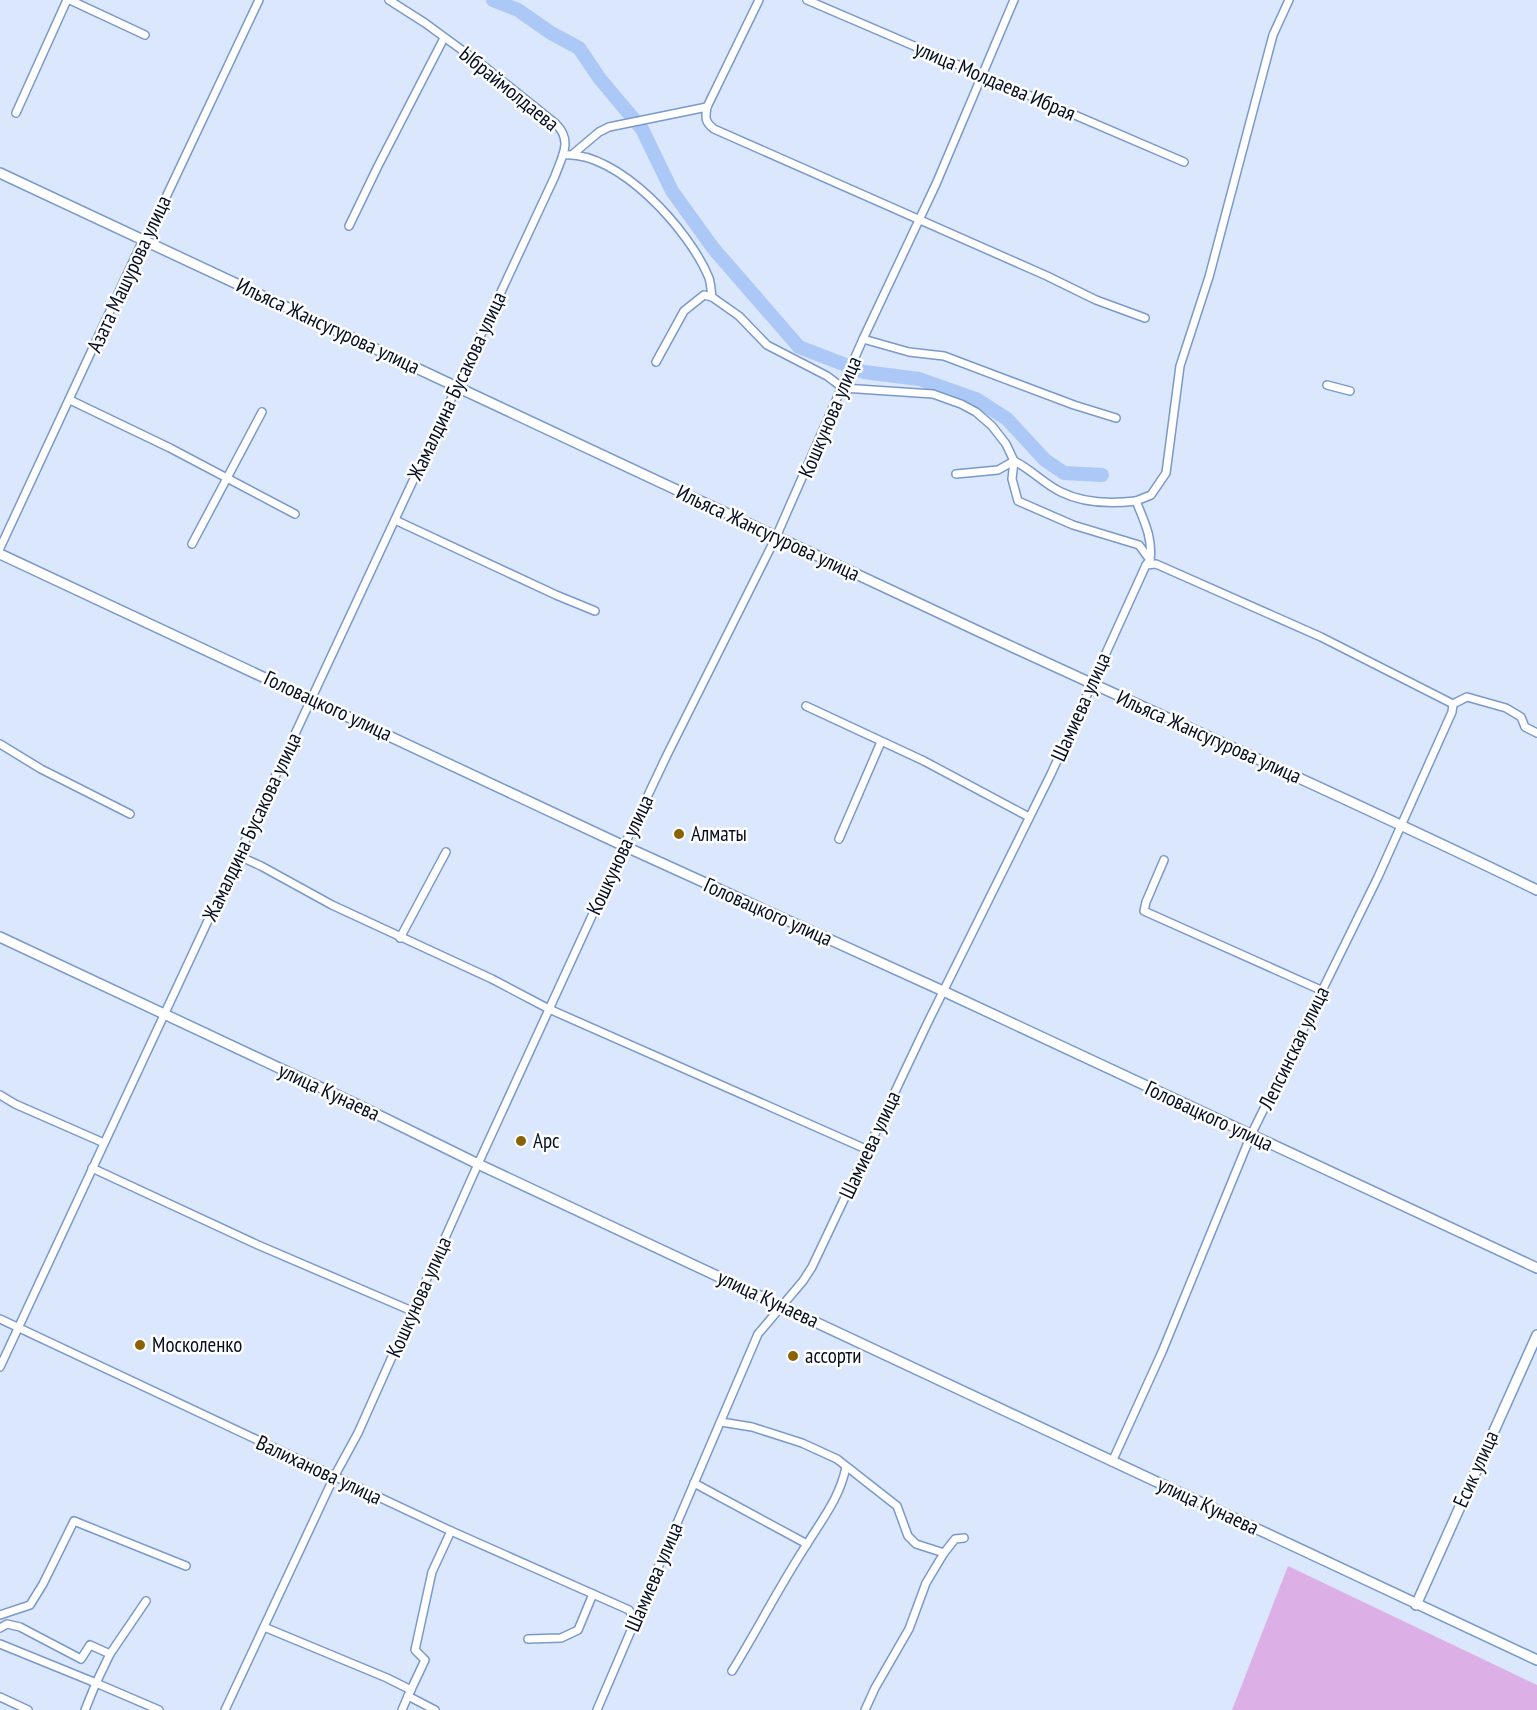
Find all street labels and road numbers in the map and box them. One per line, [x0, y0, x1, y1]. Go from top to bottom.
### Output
street label: улица Молдаева Ибрая [911, 34, 1080, 127]
street label: Ыбраймолдаева [454, 40, 565, 137]
street label: Азата Машурова улица [80, 191, 177, 356]
street label: Ильяса Жансугурова улица [232, 271, 424, 380]
street label: Жамалдина Бусакова улица [401, 287, 512, 485]
street label: Кошкунова улица [792, 352, 867, 482]
street label: Ильяса Жансугурова улица [672, 478, 864, 587]
street label: Шамиева улица [1045, 648, 1117, 765]
street label: Головацкого улица [260, 664, 396, 747]
street label: Ильяса Жансугурова улица [1113, 684, 1306, 789]
street label: Жамалдина Бусакова улица [196, 728, 307, 926]
street label: Кошкунова улица [580, 790, 659, 919]
street label: Головацкого улица [700, 871, 837, 952]
street label: Лепсинская улица [1252, 982, 1335, 1115]
street label: улица Кунаева [274, 1056, 384, 1127]
street label: Головацкого улица [1141, 1074, 1277, 1157]
street label: Шамиева улица [833, 1086, 906, 1203]
street label: Кошкунова улица [380, 1232, 457, 1361]
street label: улица Кунаева [713, 1263, 823, 1334]
street label: Есик улица [1447, 1426, 1504, 1511]
street label: Валиханова улица [252, 1429, 386, 1510]
street label: улица Кунаева [1153, 1470, 1263, 1541]
street label: Шамиева улица [618, 1518, 689, 1636]

